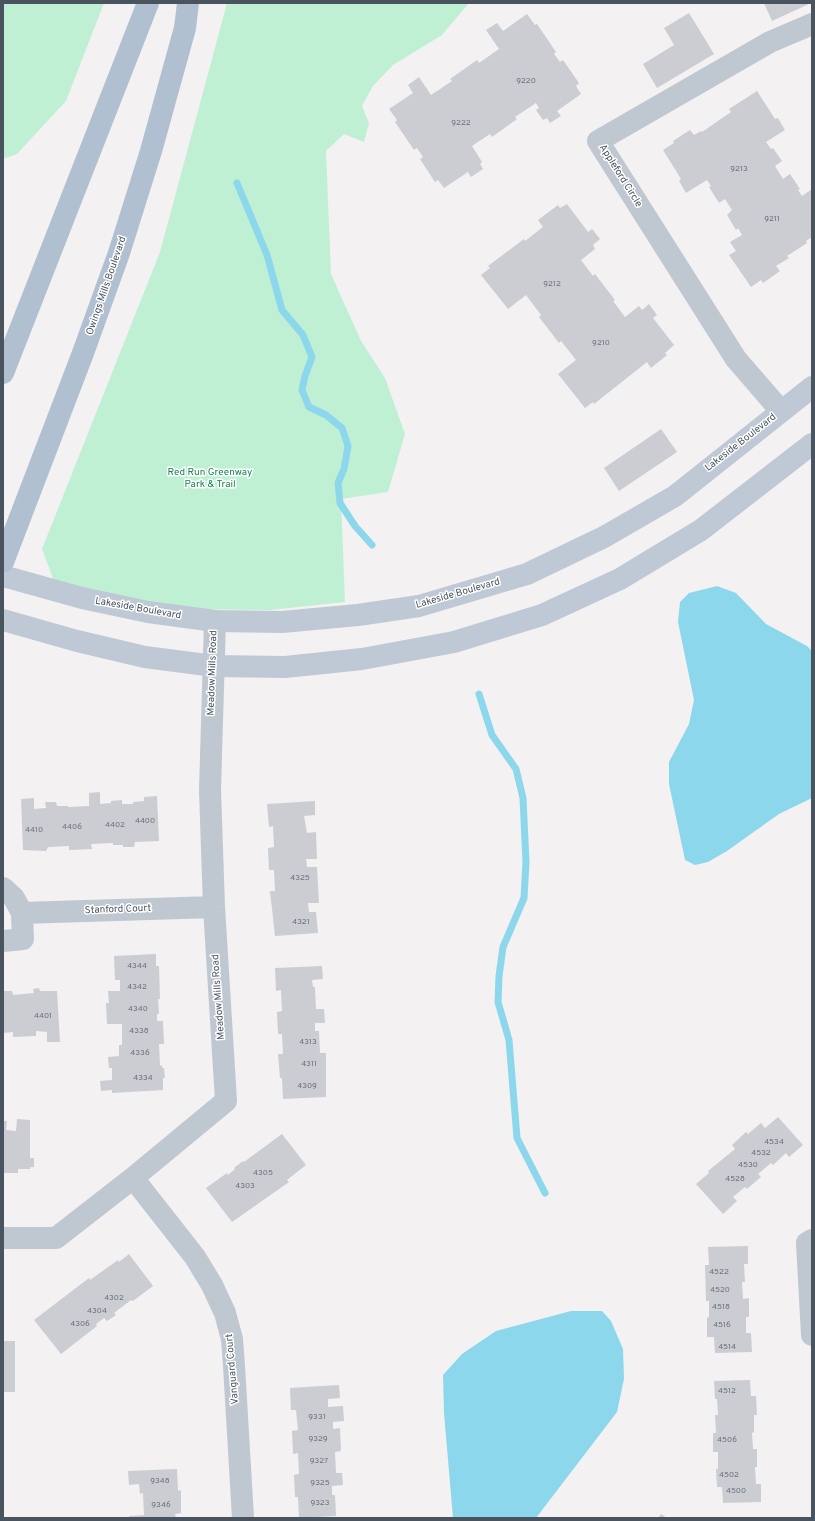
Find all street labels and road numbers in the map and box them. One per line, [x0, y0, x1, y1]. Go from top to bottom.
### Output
street label: Appleford Circle [596, 142, 644, 210]
street label: Owings Mills Boulevard [84, 235, 130, 337]
street label: Lakeside Boulevard [703, 412, 779, 474]
street label: Lakeside Boulevard [415, 576, 501, 612]
street label: Lakeside Boulevard [94, 596, 182, 622]
street label: Meadow Mills Road [206, 630, 220, 716]
street label: Stanford Court [85, 903, 151, 917]
street label: Meadow Mills Road [210, 954, 228, 1040]
street label: Vanguard Court [224, 1333, 242, 1405]

